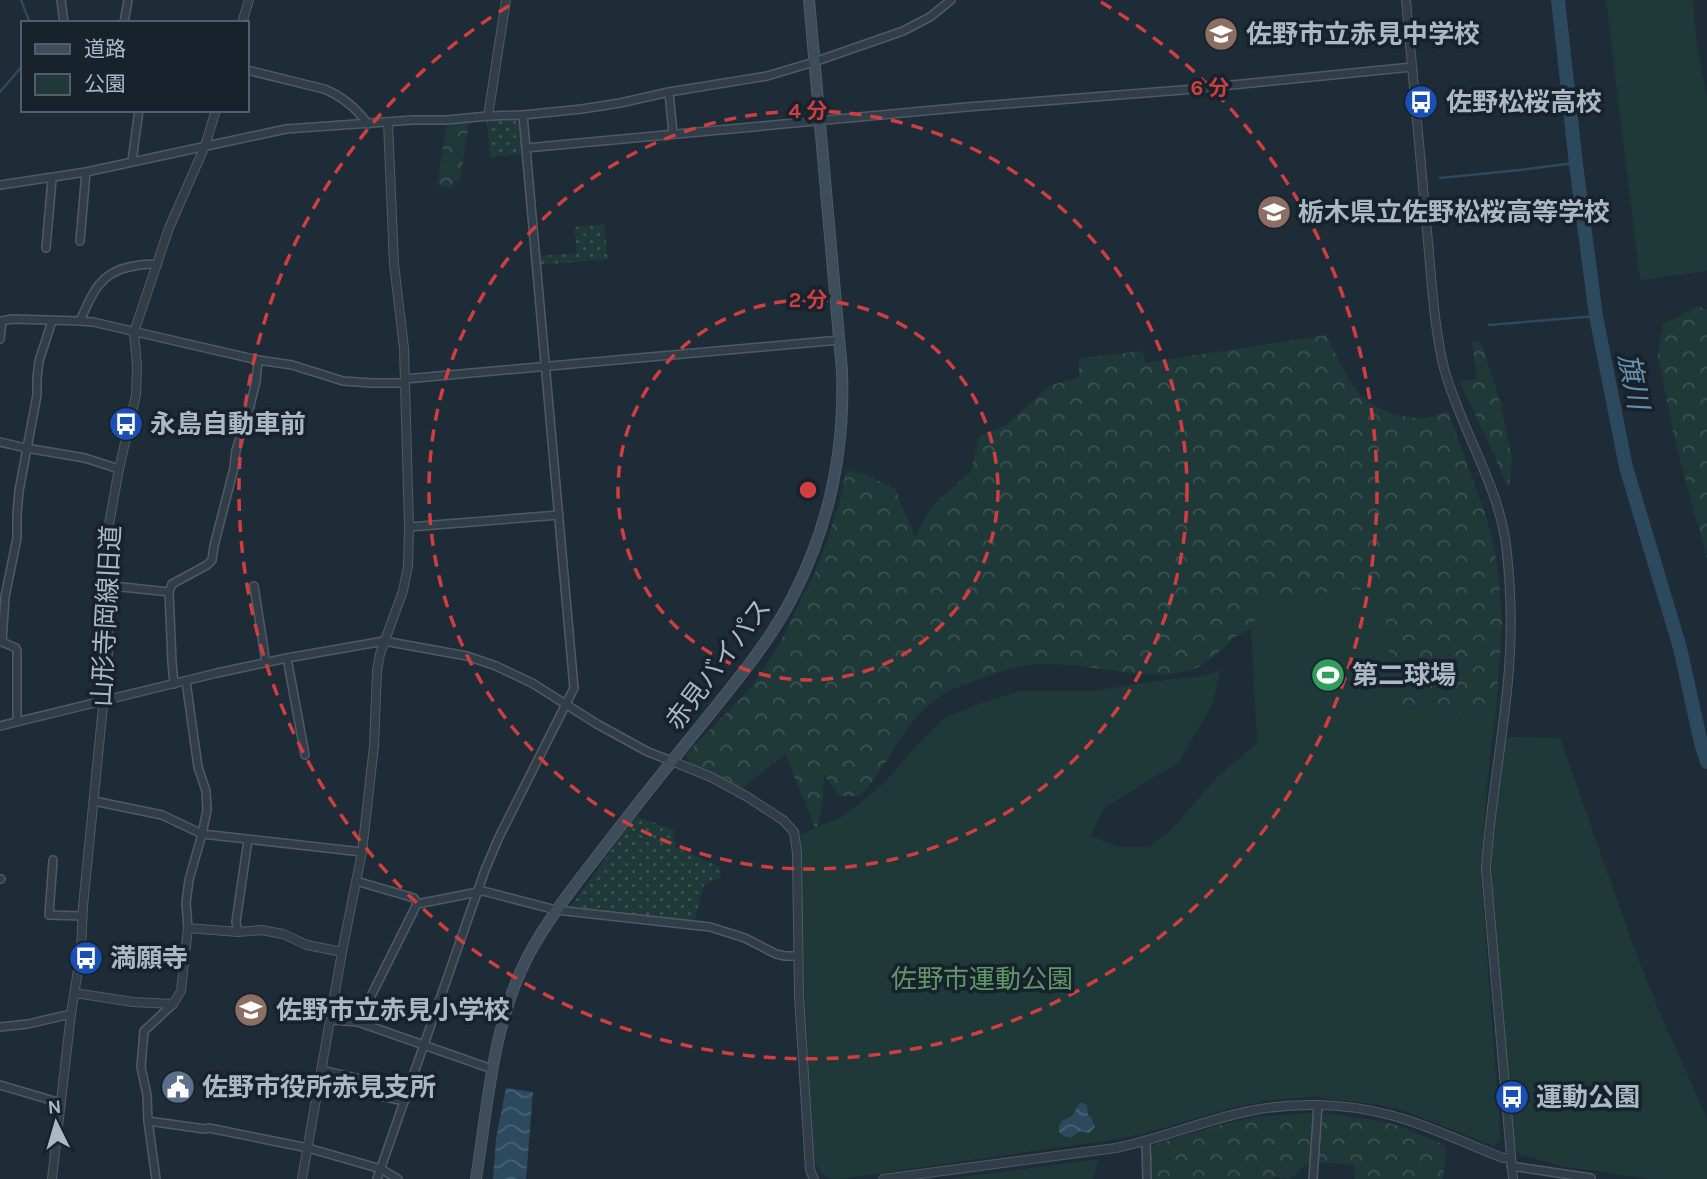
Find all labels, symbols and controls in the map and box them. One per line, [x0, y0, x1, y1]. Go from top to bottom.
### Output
school or university icon: 佐野市立赤見中学校 [1202, 15, 1240, 53]
place label: 佐野市立赤見中学校 [1246, 19, 1480, 50]
legend [21, 21, 248, 112]
text: 道路 [84, 37, 126, 61]
text: 公園 [84, 72, 126, 96]
text: 6 分 [1190, 76, 1230, 100]
bus stop icon: 佐野松桜高校 [1402, 83, 1440, 121]
place label: 佐野松桜高校 [1446, 87, 1602, 118]
text: 4 分 [789, 99, 827, 123]
school or university icon: 栃木県立佐野松桜高等学校 [1255, 193, 1293, 231]
place label: 栃木県立佐野松桜高等学校 [1298, 197, 1610, 228]
text: 2 分 [788, 288, 828, 312]
water label: 旗川 [1612, 350, 1656, 415]
bus stop icon: 永島自動車前 [107, 405, 145, 443]
place label: 永島自動車前 [150, 409, 306, 440]
centre of rings [796, 478, 820, 502]
street label: 山形寺岡線旧道 [86, 524, 127, 708]
street label: 赤見バイパス [659, 593, 778, 736]
sports icon: 第二球場 [1309, 656, 1347, 694]
place label: 第二球場 [1352, 660, 1456, 691]
bus stop icon: 満願寺 [67, 939, 105, 977]
place label: 満願寺 [110, 943, 188, 974]
park label: 佐野市運動公園 [891, 964, 1073, 995]
school or university icon: 佐野市立赤見小学校 [232, 991, 270, 1029]
place label: 佐野市立赤見小学校 [276, 995, 510, 1026]
public building icon: 佐野市役所赤見支所 [159, 1068, 197, 1106]
place label: 佐野市役所赤見支所 [202, 1072, 436, 1103]
bus stop icon: 運動公園 [1493, 1078, 1531, 1116]
place label: 運動公園 [1536, 1082, 1640, 1113]
north arrow [21, 1088, 91, 1158]
text: N [47, 1096, 62, 1119]

